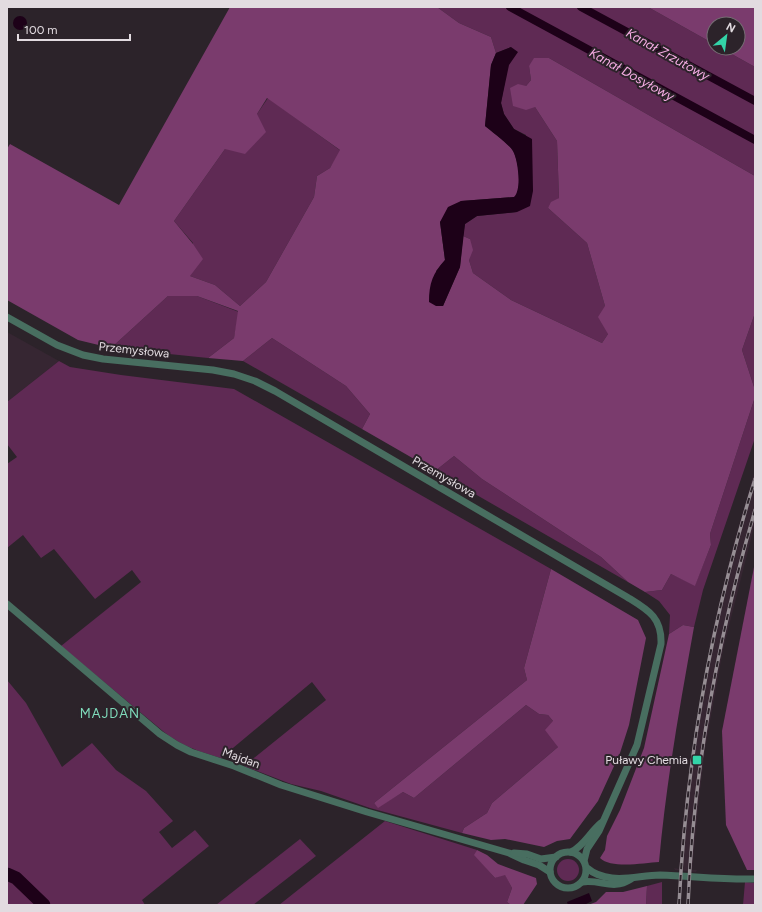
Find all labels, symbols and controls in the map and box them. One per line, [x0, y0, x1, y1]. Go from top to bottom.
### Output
scale bar [18, 16, 130, 42]
north arrow [706, 16, 746, 56]
text: N [724, 20, 737, 35]
text: 100 m [24, 23, 58, 37]
water label: Kanał Zrzutowy [623, 25, 713, 84]
water label: Kanał Dosyłowy [587, 45, 678, 105]
street label: Przemysłowa [98, 339, 170, 361]
street label: Przemysłowa [410, 453, 478, 501]
district label: MAJDAN [80, 706, 140, 721]
street label: Majdan [220, 745, 262, 771]
place label: Puławy Chemia [605, 753, 688, 767]
marker: Puławy Chemia [691, 754, 703, 766]

